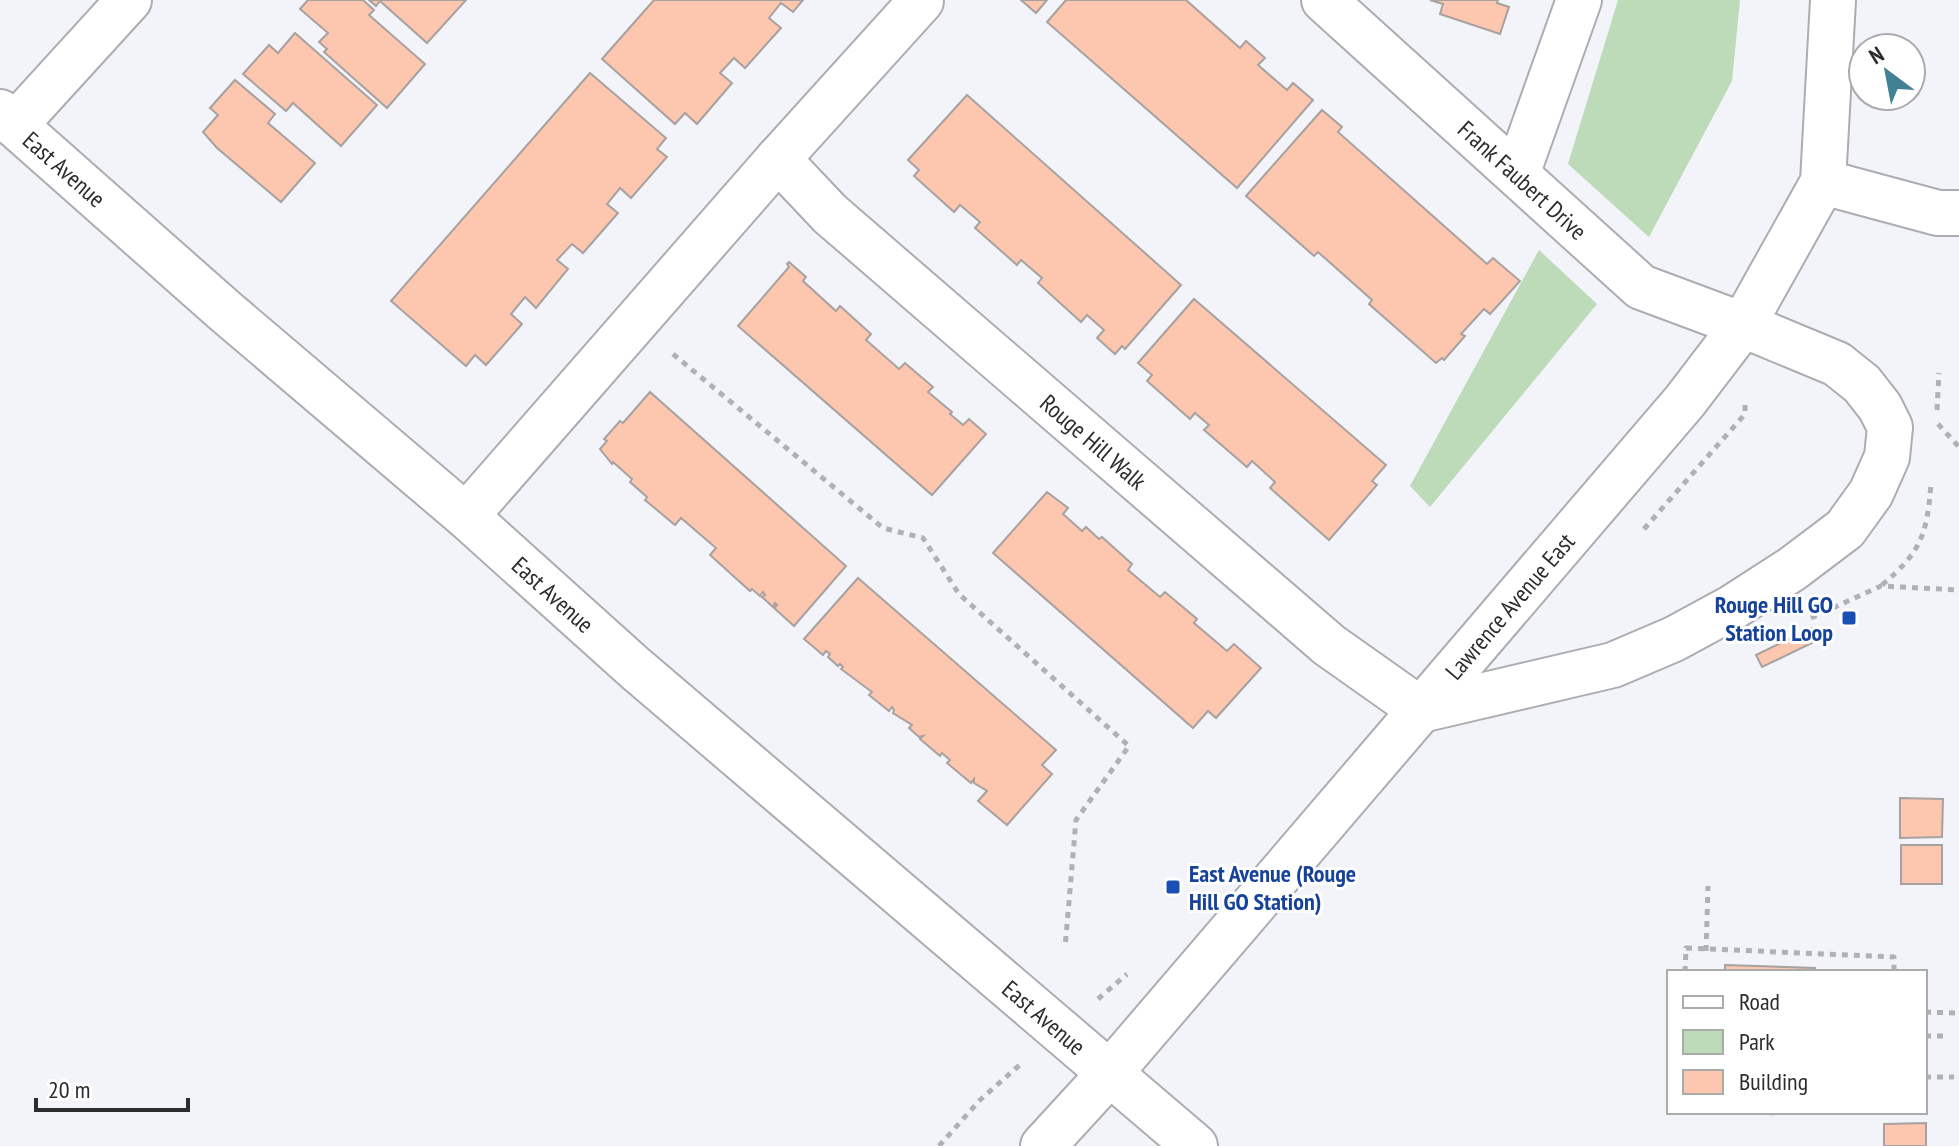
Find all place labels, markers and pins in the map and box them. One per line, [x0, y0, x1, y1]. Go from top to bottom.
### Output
place label: Rouge Hill GO Station Loop [1715, 589, 1833, 648]
marker: Rouge Hill GO Station Loop [1840, 609, 1858, 627]
place label: East Avenue (Rouge Hill GO Station) [1189, 858, 1356, 917]
marker: East Avenue (Rouge Hill GO Station) [1164, 878, 1182, 896]

